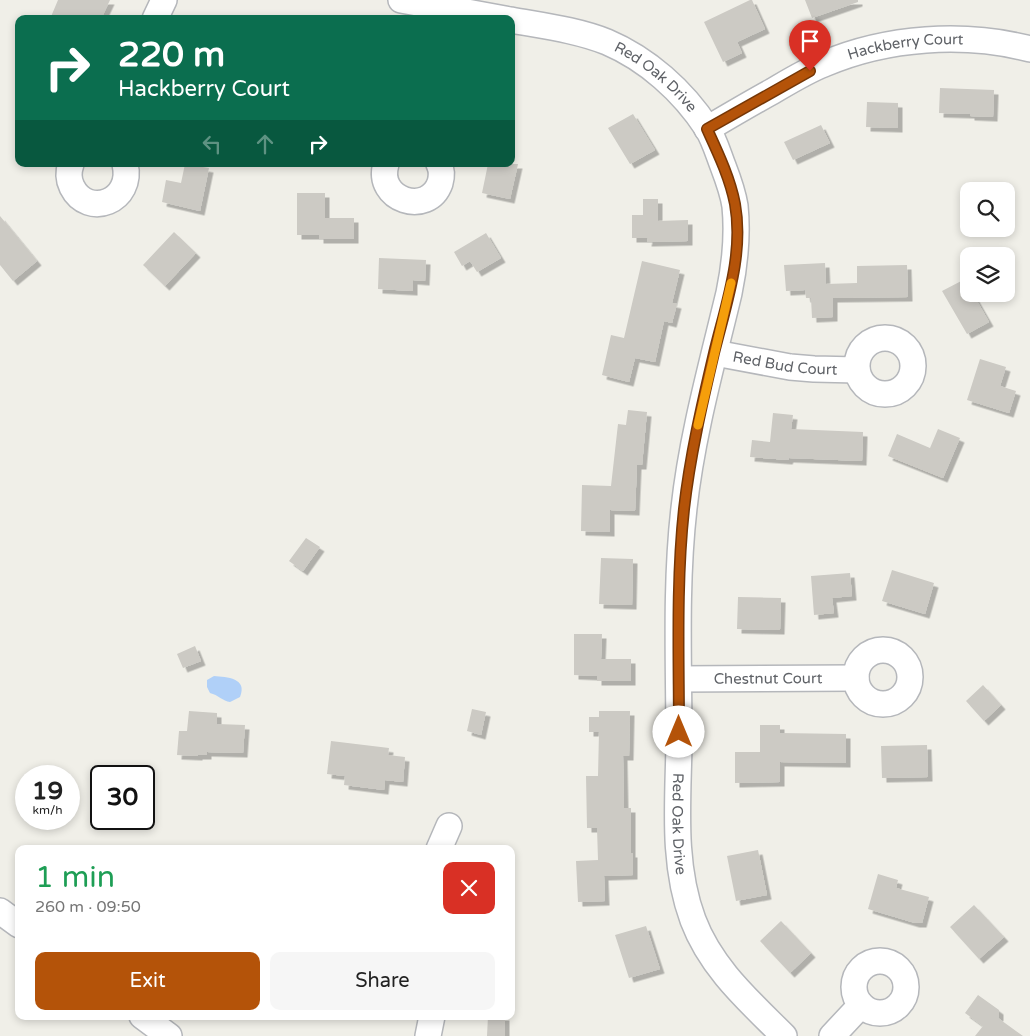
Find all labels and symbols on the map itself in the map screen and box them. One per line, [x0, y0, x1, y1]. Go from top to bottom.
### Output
pin [789, 20, 831, 71]
street label: Hackberry Court [845, 30, 964, 64]
street label: Red Oak Drive [611, 38, 701, 116]
street label: Red Bud Court [731, 348, 838, 379]
street label: Chestnut Court [714, 669, 823, 688]
position arrow [652, 705, 704, 757]
speed limit sign: 30 [90, 765, 155, 830]
street label: Red Oak Drive [668, 773, 690, 876]

